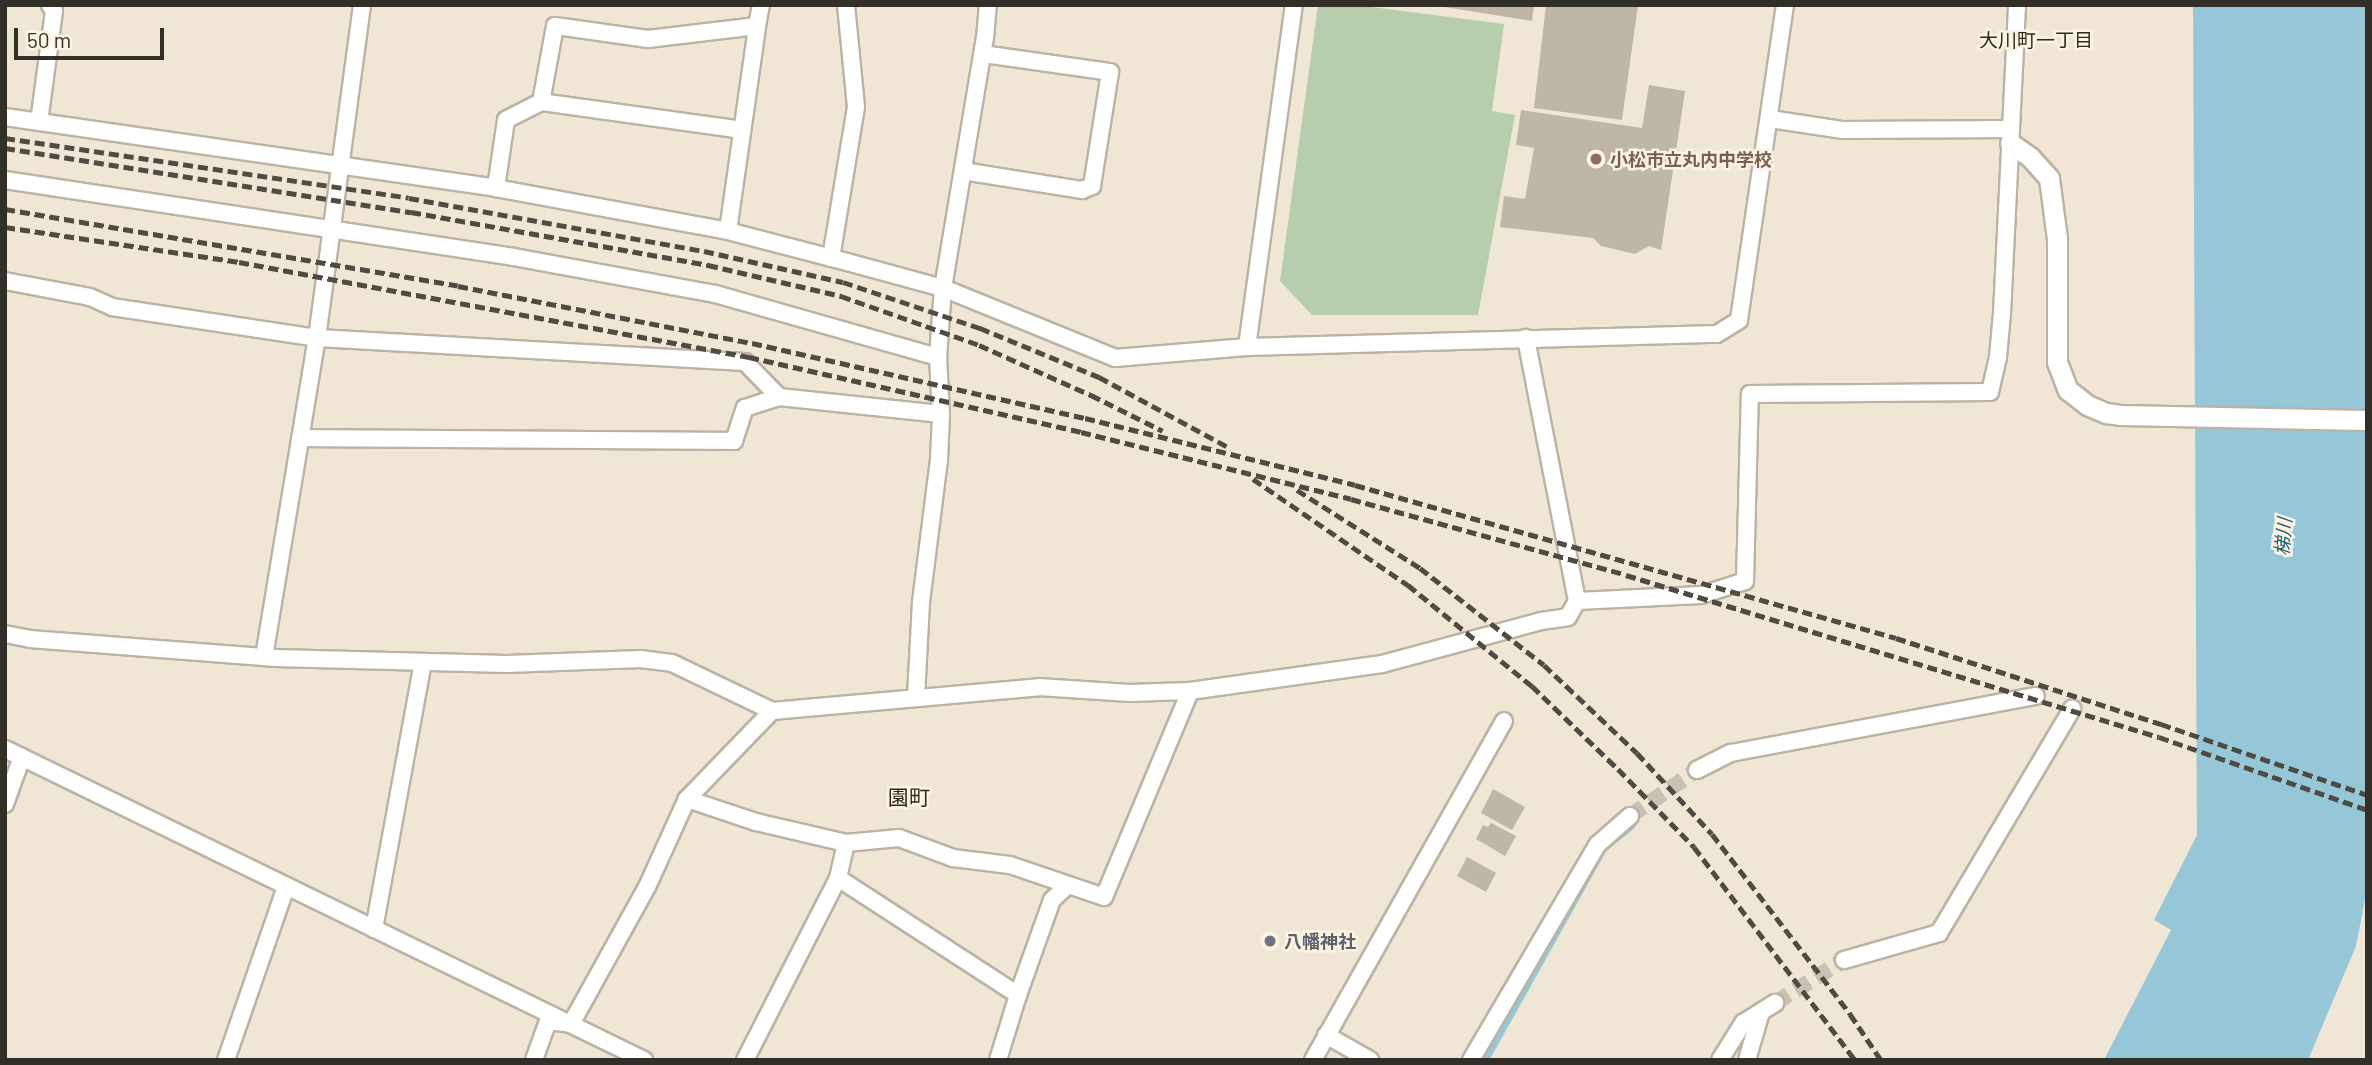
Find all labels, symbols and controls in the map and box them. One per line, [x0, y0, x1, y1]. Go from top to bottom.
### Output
scale bar [18, 14, 168, 58]
text: 50 m [27, 27, 71, 52]
district label: 大川町一丁目 [1979, 29, 2093, 51]
place label: 小松市立丸内中学校 [1610, 148, 1772, 170]
marker: 小松市立丸内中学校 [1588, 151, 1604, 167]
water label: 梯川 [2270, 517, 2296, 557]
district label: 園町 [888, 784, 930, 810]
place label: 八幡神社 [1284, 930, 1356, 952]
marker: 八幡神社 [1262, 933, 1278, 949]

